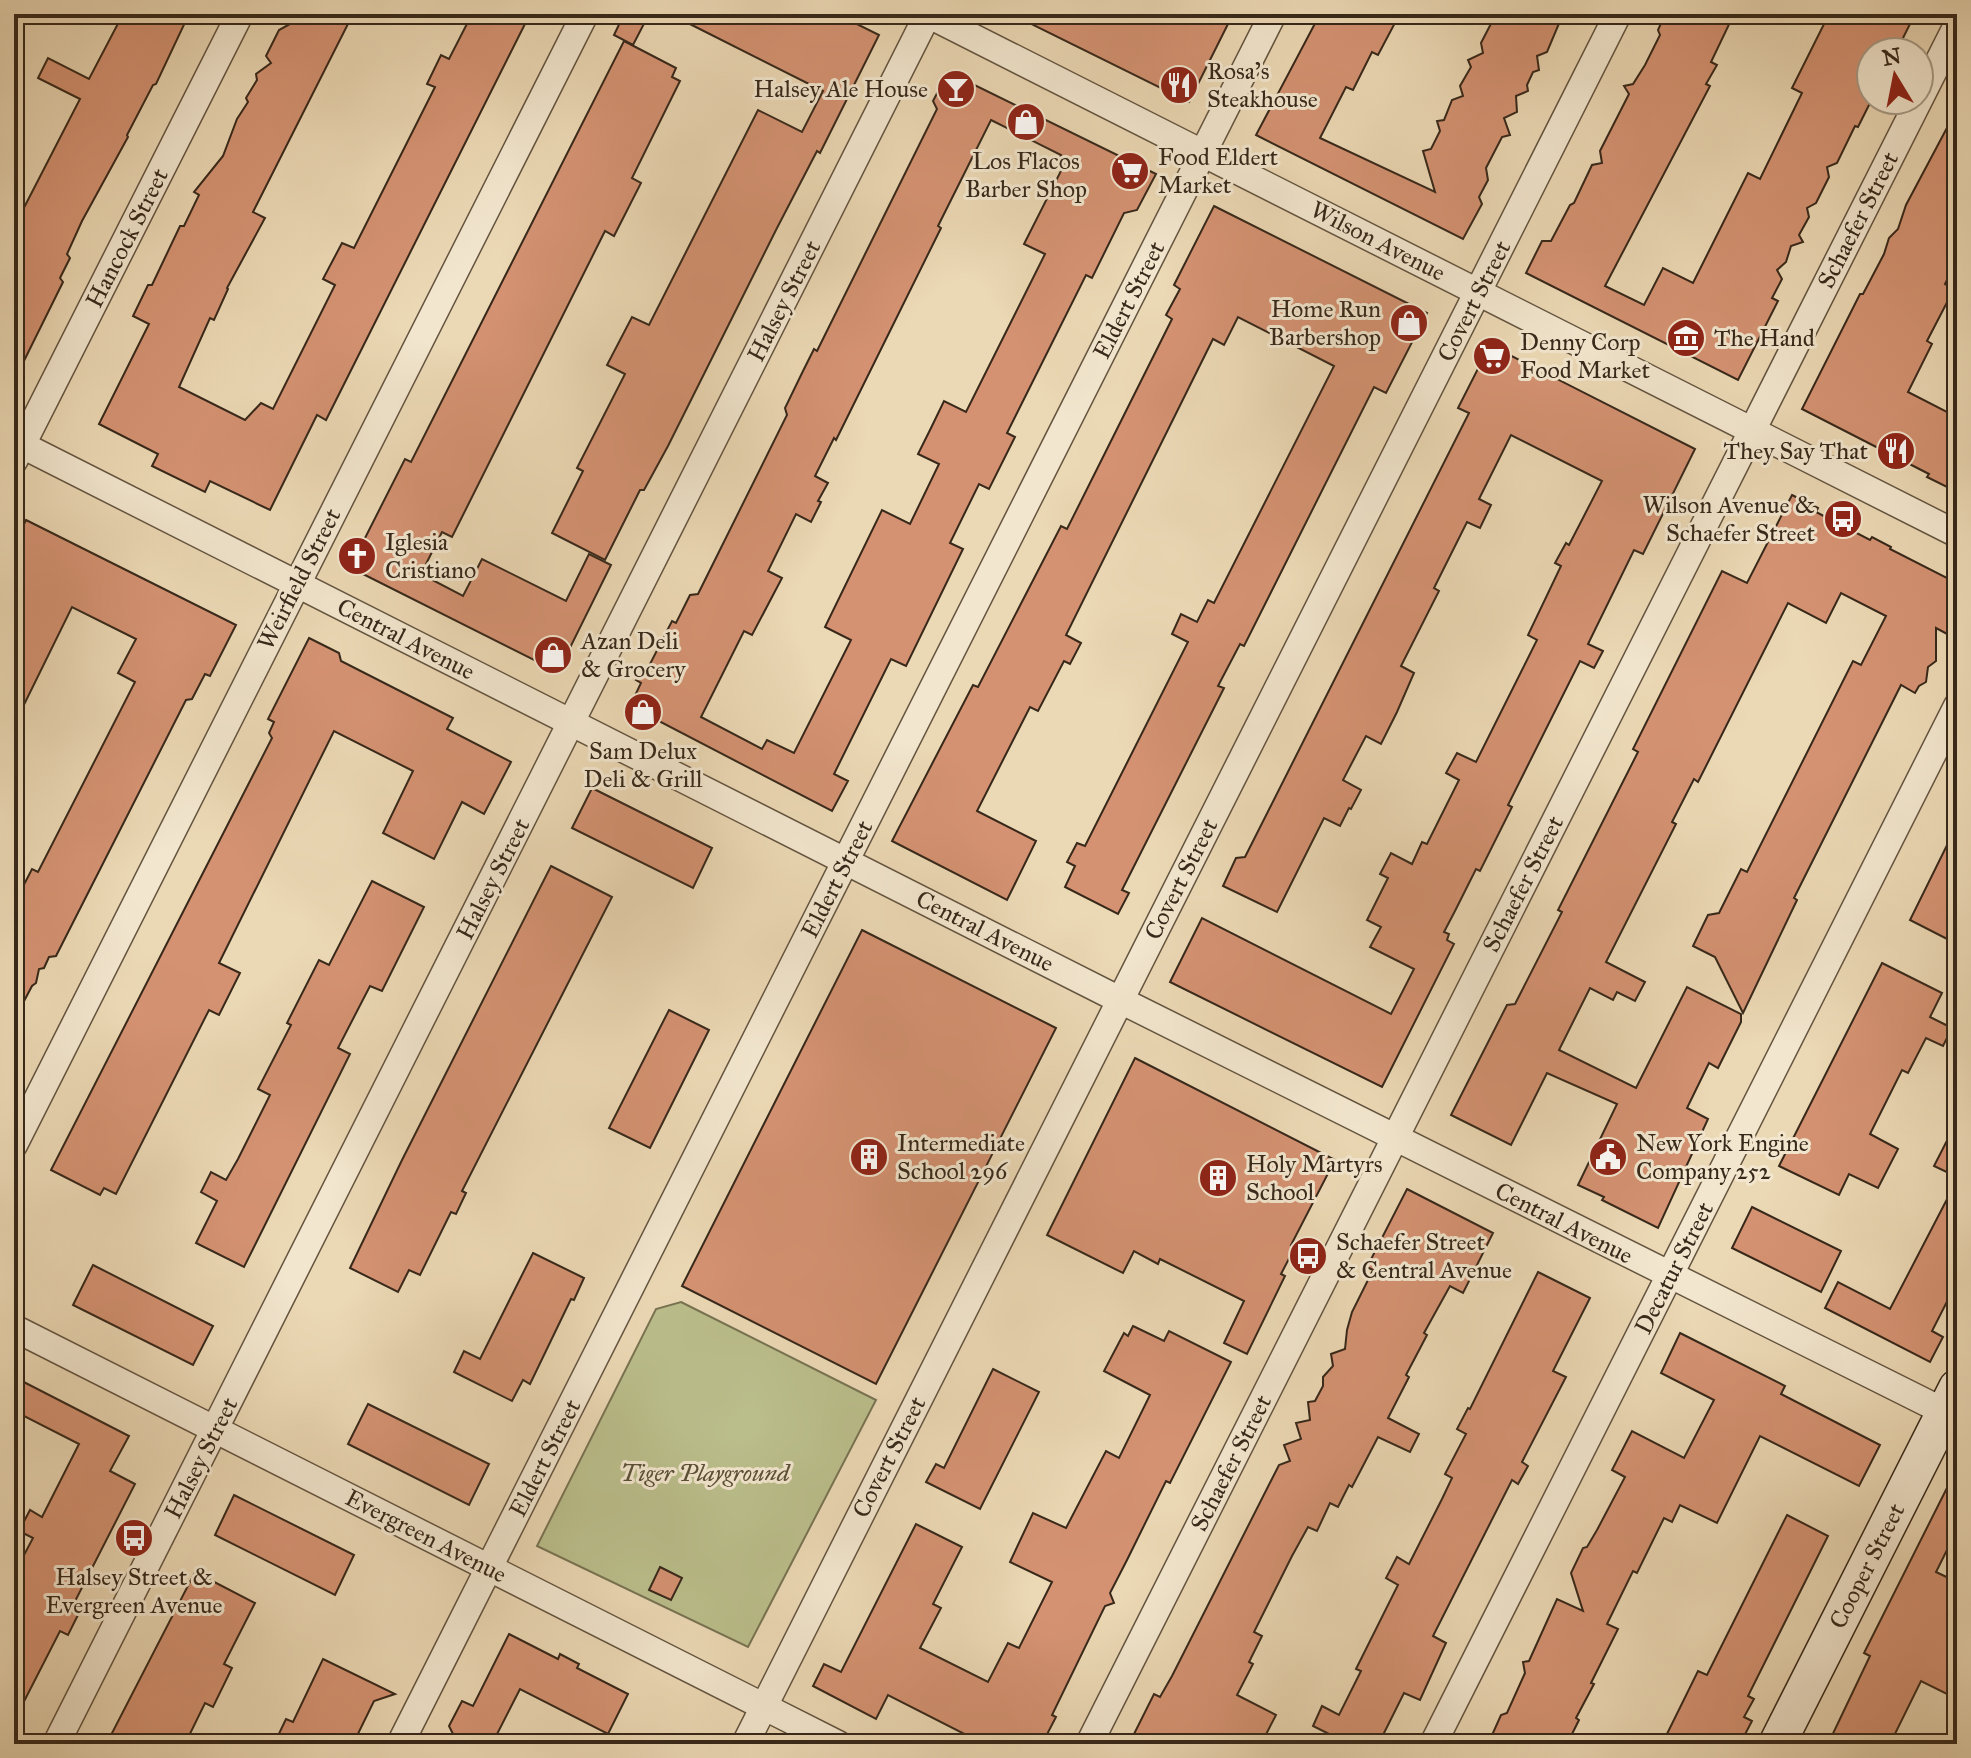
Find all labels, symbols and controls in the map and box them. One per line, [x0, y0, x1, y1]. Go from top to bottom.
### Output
north arrow [1855, 36, 1935, 116]
text: N [1880, 42, 1903, 72]
place label: Rosa's Steakhouse [1207, 56, 1318, 114]
restaurant icon: Rosa's Steakhouse [1158, 64, 1200, 106]
bar icon: Halsey Ale House [935, 68, 977, 110]
place label: Halsey Ale House [754, 74, 928, 104]
shop icon: Los Flacos Barber Shop [1005, 101, 1047, 143]
place label: Food Eldert Market [1158, 142, 1279, 200]
place label: Los Flacos Barber Shop [965, 146, 1087, 204]
street label: Schaefer Street [1811, 146, 1905, 293]
supermarket icon: Food Eldert Market [1109, 150, 1151, 192]
street label: Hancock Street [79, 163, 175, 313]
street label: Wilson Avenue [1306, 194, 1450, 288]
street label: Halsey Street [741, 235, 828, 367]
street label: Covert Street [1431, 235, 1518, 367]
street label: Eldert Street [1087, 236, 1172, 364]
place label: Home Run Barbershop [1269, 294, 1381, 352]
shop icon: Home Run Barbershop [1388, 302, 1430, 344]
museum icon: The Hand [1665, 317, 1707, 359]
place label: The Hand [1714, 323, 1815, 353]
place label: Denny Corp Food Market [1520, 327, 1651, 385]
supermarket icon: Denny Corp Food Market [1471, 335, 1513, 377]
restaurant icon: They Say That [1875, 430, 1917, 472]
place label: They Say That [1724, 436, 1869, 466]
place label: Wilson Avenue & Schaefer Street [1642, 490, 1816, 548]
bus stop icon: Wilson Avenue & Schaefer Street [1822, 498, 1864, 540]
street label: Weirfield Street [251, 503, 348, 655]
place label: Iglesia Cristiano [385, 527, 476, 585]
church icon: Iglesia Cristiano [336, 535, 378, 577]
street label: Central Avenue [332, 591, 480, 687]
place label: Azan Deli & Grocery [580, 626, 686, 684]
shop icon: Azan Deli & Grocery [532, 634, 574, 676]
shop icon: Sam Delux Deli & Grill [622, 691, 664, 733]
place label: Sam Delux Deli & Grill [584, 736, 703, 794]
street label: Schaefer Street [1476, 810, 1570, 957]
street label: Halsey Street [450, 813, 537, 945]
street label: Covert Street [1138, 813, 1225, 945]
street label: Eldert Street [795, 815, 880, 943]
street label: Central Avenue [911, 883, 1059, 979]
place label: Intermediate School 296 [897, 1128, 1025, 1186]
place label: New York Engine Company 252 [1636, 1128, 1809, 1186]
building icon: Intermediate School 296 [848, 1136, 890, 1178]
public building icon: New York Engine Company 252 [1587, 1136, 1629, 1178]
place label: Holy Martyrs School [1246, 1149, 1383, 1207]
building icon: Holy Martyrs School [1197, 1157, 1239, 1199]
street label: Central Avenue [1490, 1175, 1638, 1271]
street label: Decatur Street [1628, 1196, 1720, 1339]
place label: Schaefer Street & Central Avenue [1336, 1227, 1512, 1285]
bus stop icon: Schaefer Street & Central Avenue [1287, 1235, 1329, 1277]
street label: Schaefer Street [1184, 1389, 1278, 1536]
street label: Covert Street [846, 1391, 933, 1523]
street label: Halsey Street [158, 1392, 245, 1524]
street label: Eldert Street [503, 1394, 588, 1522]
park label: Tiger Playground [620, 1458, 791, 1488]
street label: Evergreen Avenue [340, 1482, 512, 1590]
street label: Cooper Street [1823, 1498, 1912, 1634]
bus stop icon: Halsey Street & Evergreen Avenue [113, 1517, 155, 1559]
place label: Halsey Street & Evergreen Avenue [45, 1562, 223, 1620]

